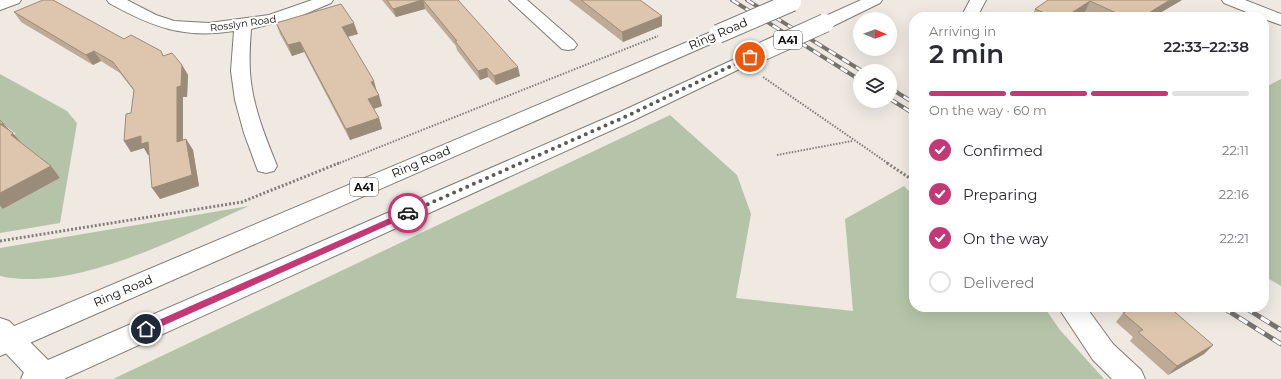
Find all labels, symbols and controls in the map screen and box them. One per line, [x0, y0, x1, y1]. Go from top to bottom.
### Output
street label: Rosslyn Road [209, 12, 277, 35]
north arrow [853, 12, 897, 56]
map controls [853, 12, 897, 108]
street label: Ring Road [686, 14, 750, 53]
text: Arriving in [929, 23, 996, 39]
road number: A41 [774, 31, 802, 49]
text: 22:33–22:38 [1164, 37, 1249, 56]
text: 2 min [929, 38, 1004, 70]
pin [733, 40, 767, 74]
icon: bag [739, 46, 761, 68]
button: layers [853, 64, 897, 108]
text: On the way · 60 m [929, 102, 1047, 118]
icon: check [929, 139, 951, 161]
text: Confirmed [963, 141, 1043, 160]
street label: Ring Road [389, 142, 453, 181]
text: 22:11 [1222, 142, 1249, 158]
road number: A41 [350, 178, 378, 196]
icon: check [929, 183, 951, 205]
text: Preparing [963, 185, 1038, 204]
text: 22:16 [1219, 186, 1249, 202]
courier [388, 193, 428, 233]
icon: car [397, 202, 419, 224]
icon: check [929, 227, 951, 249]
text: On the way [963, 229, 1048, 248]
text: 22:21 [1219, 230, 1249, 246]
street label: Ring Road [91, 271, 155, 310]
text: Delivered [963, 273, 1035, 292]
pin [129, 312, 163, 346]
icon: home [135, 318, 157, 340]

